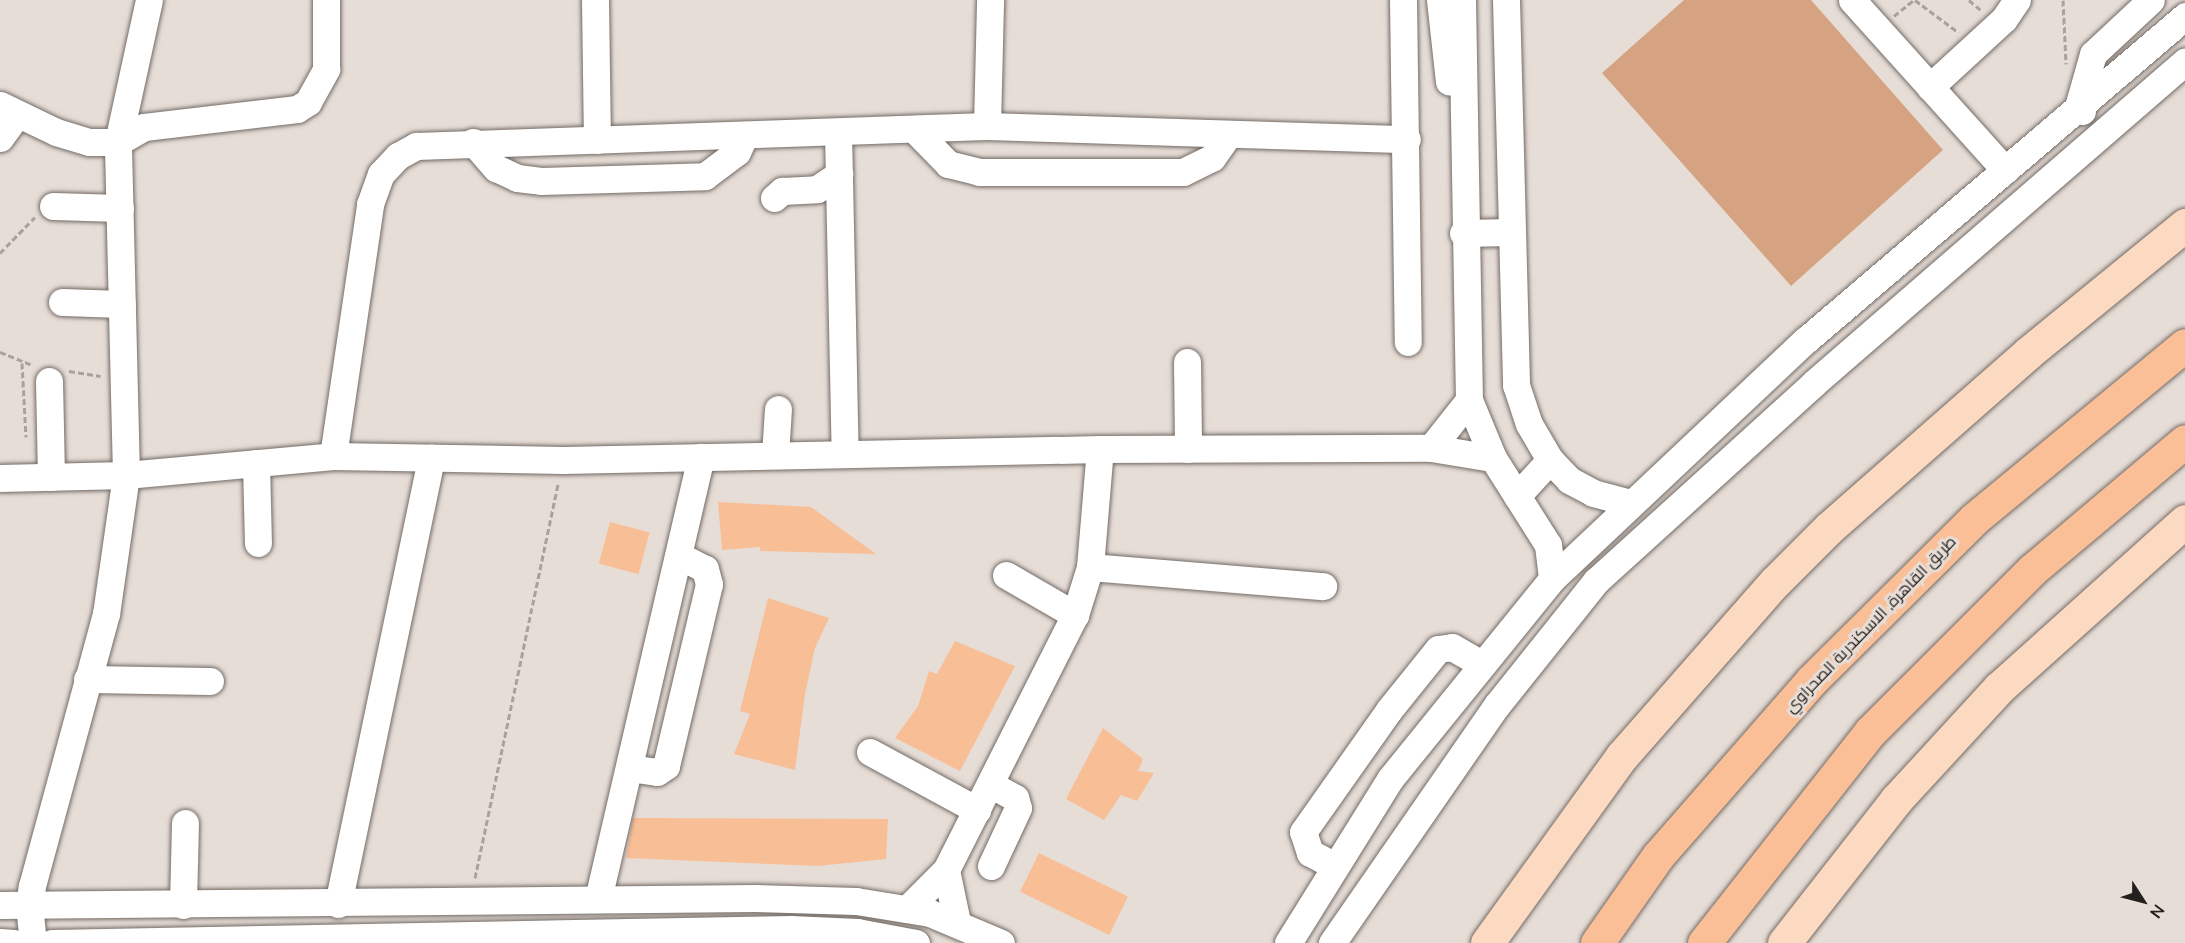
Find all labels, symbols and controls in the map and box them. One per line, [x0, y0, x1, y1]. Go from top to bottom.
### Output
street label: طريق القاهرة, الاسكندرية الصحراوي [1780, 532, 1960, 716]
north arrow [2113, 871, 2173, 931]
text: N [2146, 901, 2169, 922]

